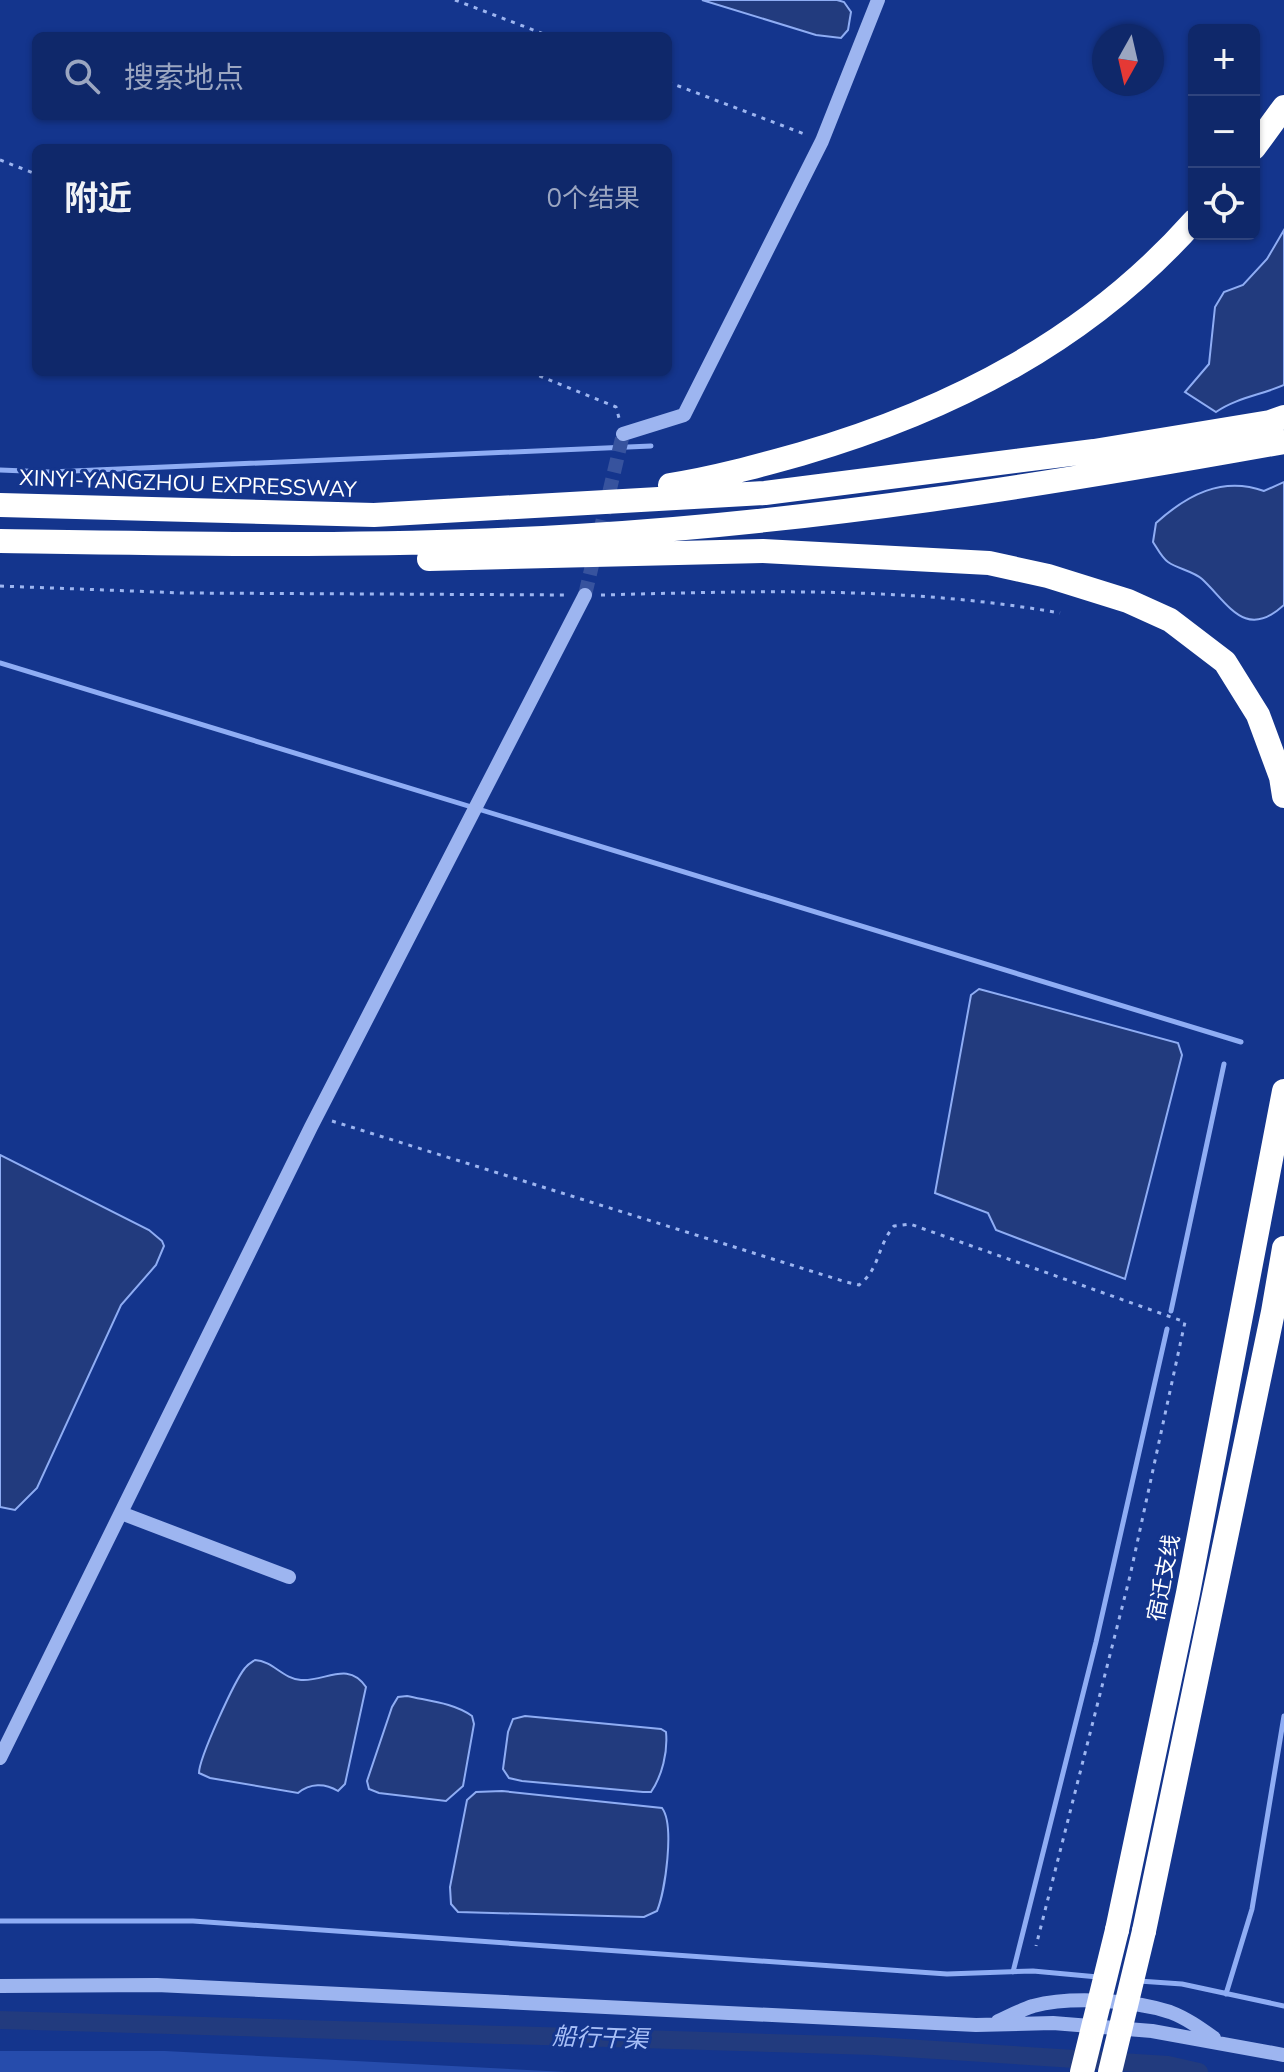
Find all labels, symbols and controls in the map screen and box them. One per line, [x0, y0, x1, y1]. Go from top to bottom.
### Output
north arrow [1092, 24, 1164, 96]
map controls [1188, 24, 1260, 240]
button: + [1188, 24, 1260, 96]
search box [32, 32, 672, 120]
icon: search [60, 54, 104, 98]
text: 搜索地点 [124, 58, 244, 99]
button: − [1188, 96, 1260, 168]
button: locate [1188, 168, 1260, 240]
text: 附近 [64, 176, 132, 222]
text: 0个结果 [546, 181, 640, 216]
street label: XINYI-YANGZHOU EXPRESSWAY [19, 463, 358, 505]
street label: 宿迁支线 [1141, 1532, 1187, 1624]
water label: 船行干渠 [551, 2020, 652, 2056]

